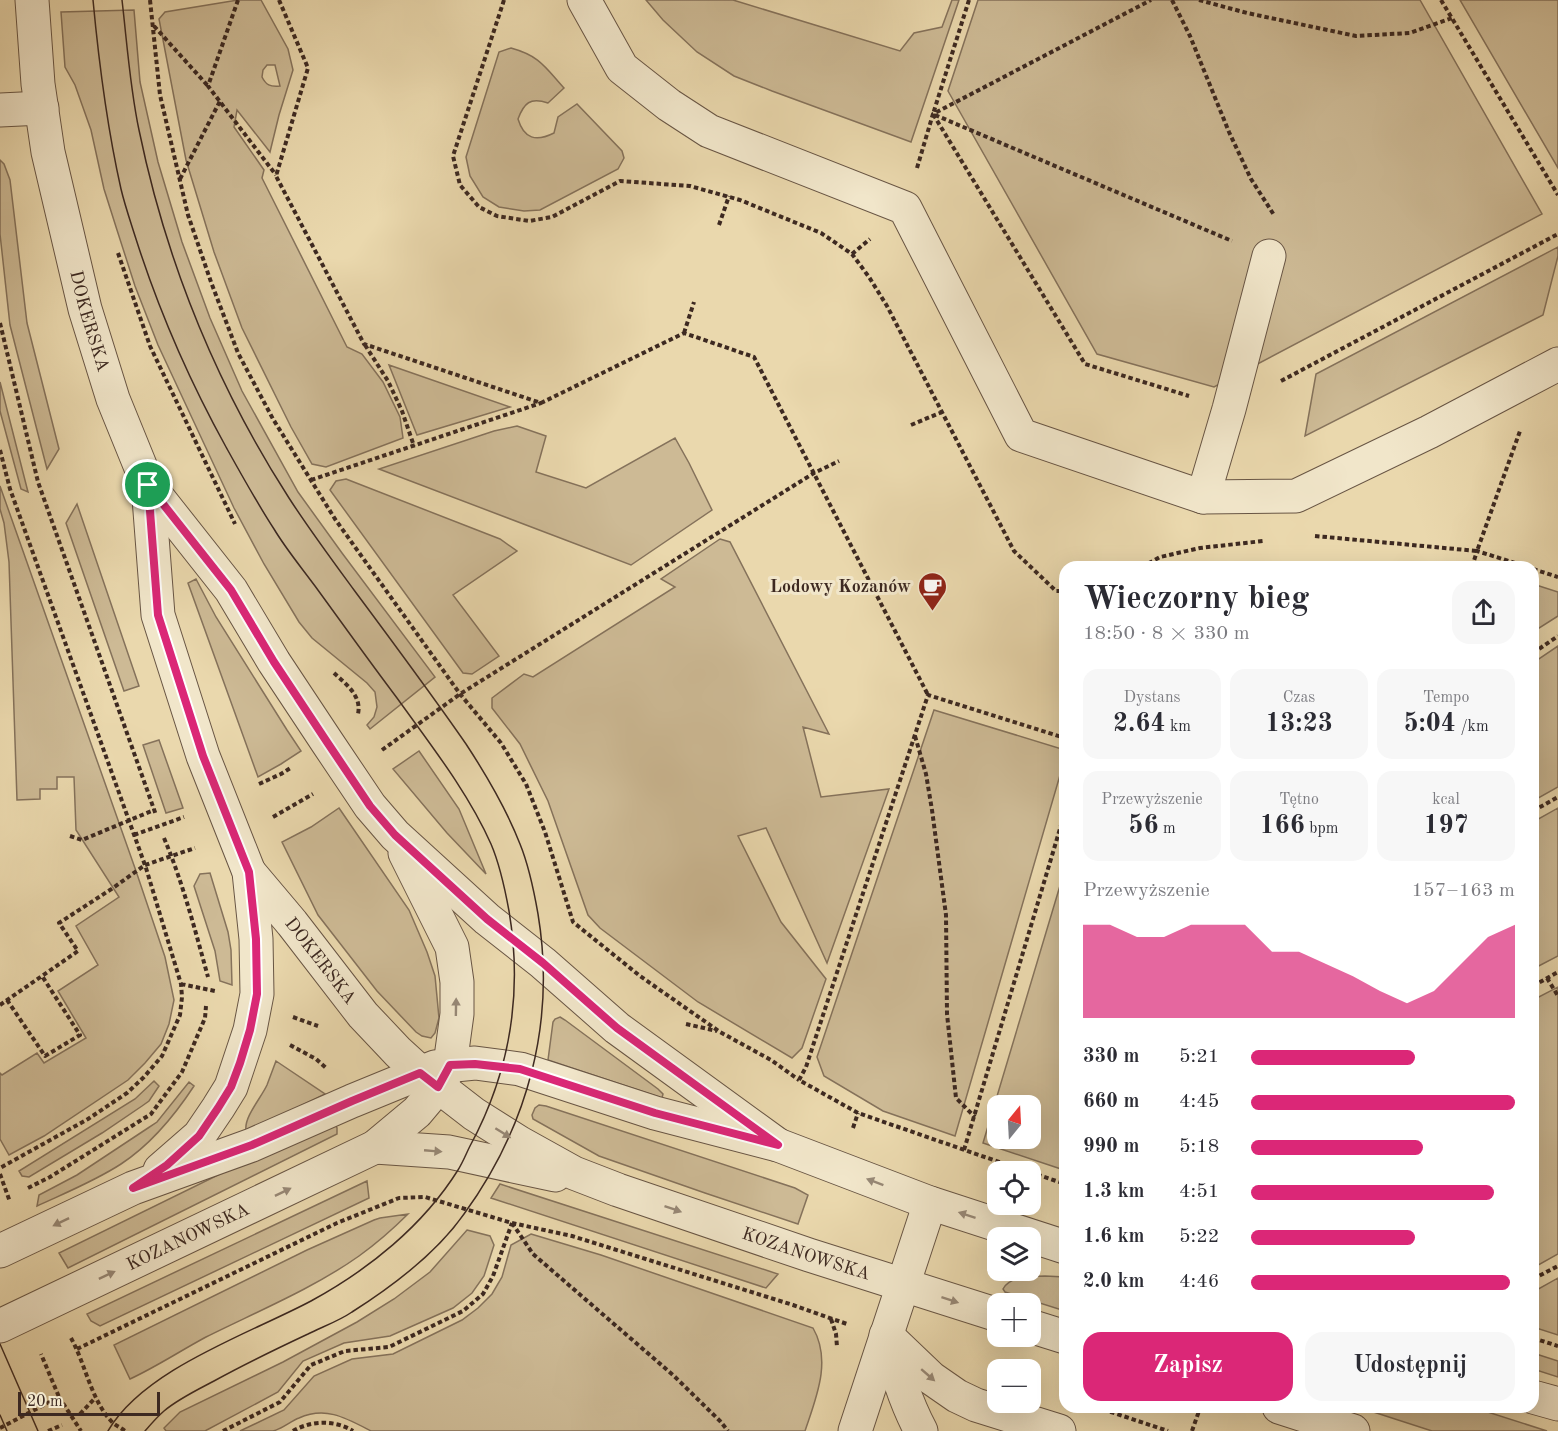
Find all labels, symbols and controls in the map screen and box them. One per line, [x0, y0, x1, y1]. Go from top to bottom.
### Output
street label: DOKERSKA [66, 269, 112, 374]
pin [122, 459, 173, 510]
icon: arrive [131, 468, 164, 501]
cafe icon: Lodowy Kozanów [916, 570, 948, 612]
place label: Lodowy Kozanów [770, 578, 911, 596]
button: share [1452, 581, 1515, 644]
text: Wieczorny bieg [1083, 583, 1309, 616]
text: 18:50 · 8 × 330 m [1083, 624, 1250, 644]
text: Dystans [1124, 690, 1181, 706]
text: Czas [1283, 690, 1315, 706]
text: Tempo [1423, 690, 1469, 706]
text: 2.64 [1113, 711, 1166, 737]
text: 13:23 [1265, 711, 1333, 737]
text: 5:04 [1403, 711, 1456, 737]
text: km [1166, 719, 1191, 735]
text: /km [1456, 719, 1489, 735]
text: Przewyższenie [1101, 792, 1203, 808]
text: Tętno [1279, 792, 1319, 808]
text: kcal [1432, 792, 1460, 808]
text: 56 [1128, 813, 1158, 839]
text: 166 [1260, 813, 1305, 839]
text: 197 [1423, 813, 1469, 839]
text: m [1158, 821, 1176, 837]
text: bpm [1305, 821, 1338, 837]
text: Przewyższenie [1083, 881, 1210, 901]
text: 157–163 m [1412, 881, 1515, 901]
street label: DOKERSKA [281, 914, 359, 1008]
one-way arrow [452, 998, 461, 1017]
text: 330 m [1083, 1047, 1139, 1067]
text: 5:21 [1179, 1047, 1219, 1067]
text: 660 m [1083, 1092, 1139, 1112]
text: 4:45 [1179, 1092, 1219, 1112]
north arrow [987, 1095, 1041, 1149]
map controls [987, 1095, 1041, 1413]
one-way arrow [495, 1127, 511, 1138]
text: 990 m [1083, 1137, 1139, 1157]
text: 5:18 [1179, 1137, 1219, 1157]
one-way arrow [424, 1146, 443, 1156]
button: locate [987, 1161, 1041, 1215]
one-way arrow [866, 1177, 884, 1186]
text: 1.3 km [1083, 1182, 1145, 1202]
text: 4:51 [1179, 1182, 1219, 1202]
one-way arrow [274, 1187, 291, 1196]
street label: KOZANOWSKA [124, 1200, 253, 1274]
one-way arrow [664, 1205, 682, 1214]
one-way arrow [958, 1210, 976, 1219]
one-way arrow [53, 1218, 70, 1227]
street label: KOZANOWSKA [740, 1225, 872, 1284]
button: layers [987, 1227, 1041, 1281]
text: 1.6 km [1083, 1227, 1145, 1247]
text: 5:22 [1179, 1227, 1219, 1247]
one-way arrow [98, 1271, 115, 1280]
text: 2.0 km [1083, 1272, 1145, 1292]
text: 4:46 [1179, 1272, 1219, 1292]
button: + [987, 1293, 1041, 1347]
one-way arrow [941, 1296, 959, 1305]
button: Zapisz [1083, 1332, 1293, 1401]
button: Udostępnij [1305, 1332, 1515, 1401]
button: − [987, 1359, 1041, 1413]
one-way arrow [920, 1368, 935, 1381]
scale bar [18, 1389, 160, 1416]
text: 20 m [27, 1394, 63, 1410]

